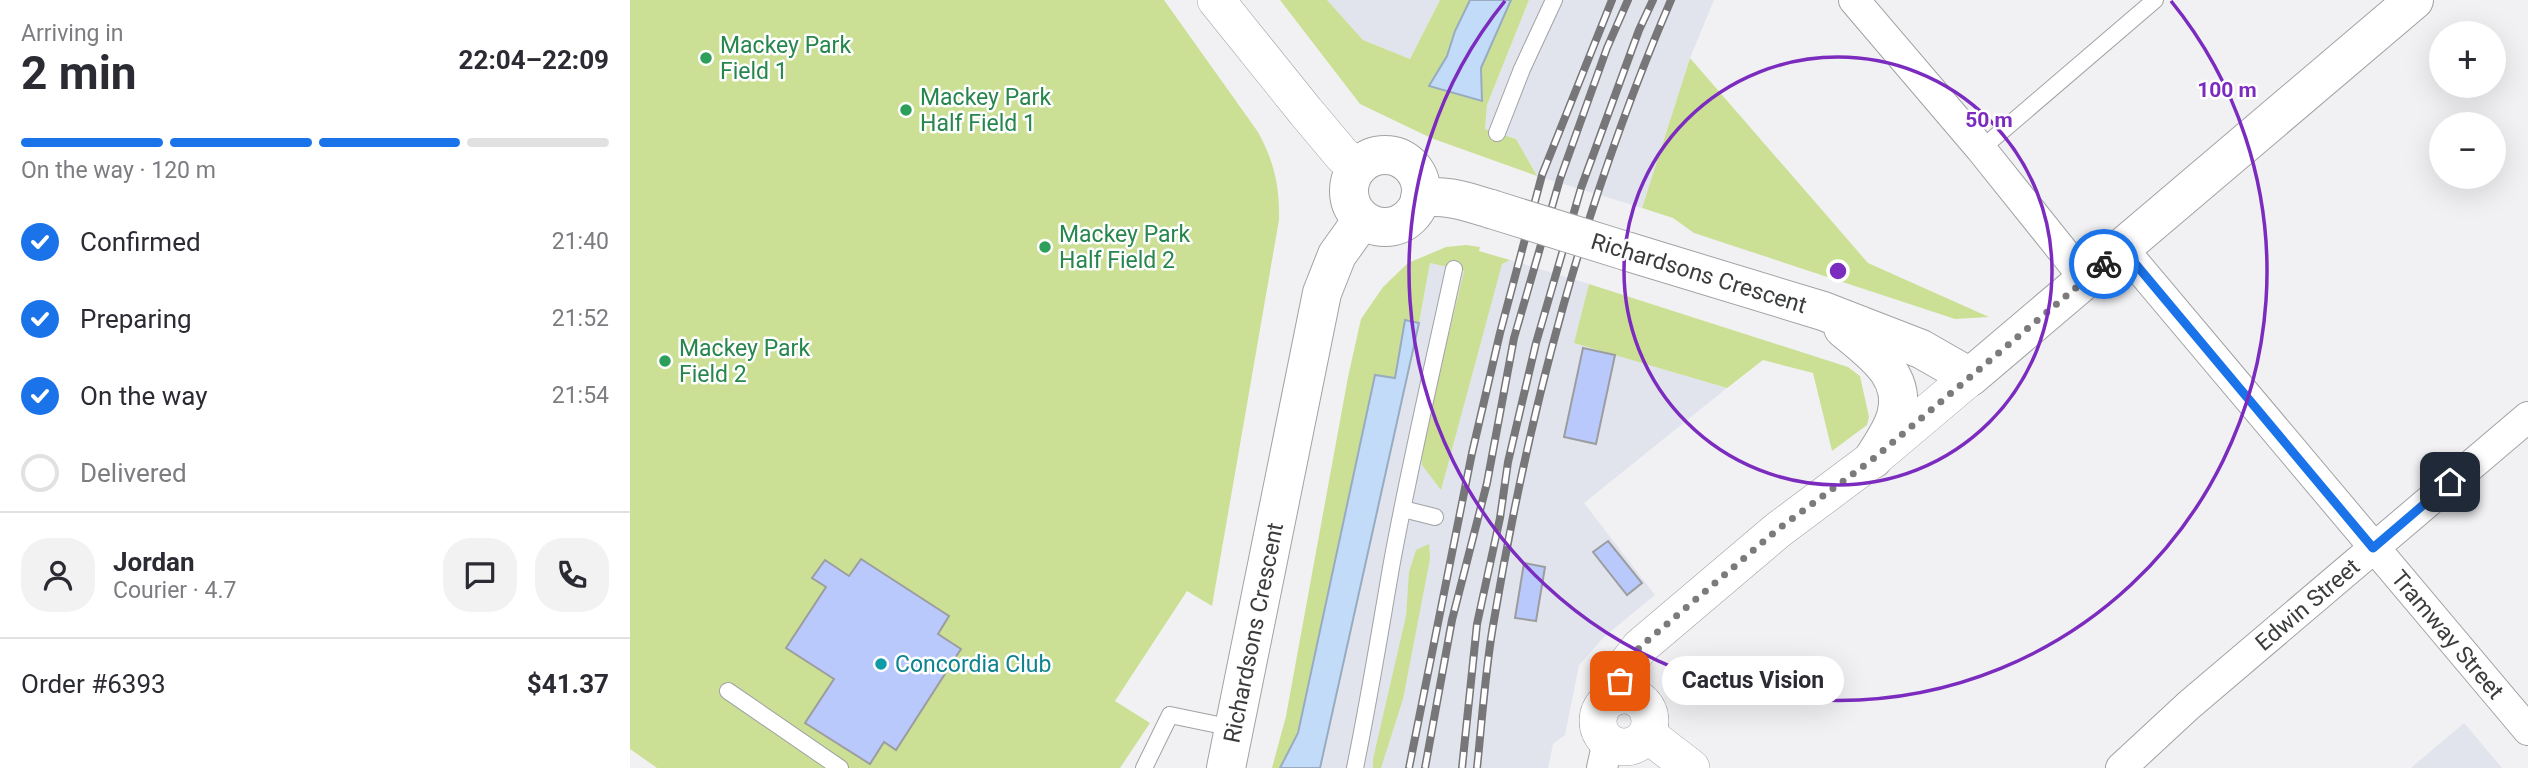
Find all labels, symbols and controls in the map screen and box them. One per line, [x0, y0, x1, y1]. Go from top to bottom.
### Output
text: Arriving in [21, 20, 124, 47]
map controls [2429, 21, 2506, 189]
button: + [2429, 21, 2506, 98]
place label: Mackey Park Field 1 [720, 32, 851, 85]
text: 22:04–22:09 [459, 45, 609, 75]
text: 2 min [21, 46, 137, 100]
marker: Mackey Park Field 1 [698, 50, 714, 66]
text: 100 m [2197, 78, 2257, 102]
place label: Mackey Park Half Field 1 [920, 84, 1051, 137]
marker: Mackey Park Half Field 1 [898, 102, 914, 118]
text: 50 m [1965, 108, 2013, 132]
button: − [2429, 112, 2506, 189]
text: On the way · 120 m [21, 157, 216, 184]
place label: Mackey Park Half Field 2 [1059, 221, 1190, 274]
icon: check [21, 223, 59, 261]
text: Confirmed [80, 227, 201, 257]
text: 21:40 [552, 228, 609, 255]
street label: Richardsons Crescent [1588, 228, 1810, 319]
courier [2069, 229, 2139, 299]
marker: Mackey Park Half Field 2 [1037, 239, 1053, 255]
icon: bike [2085, 245, 2123, 283]
centre of rings [1826, 259, 1850, 283]
icon: check [21, 300, 59, 338]
text: Preparing [80, 304, 192, 334]
text: 21:52 [552, 305, 609, 332]
place label: Mackey Park Field 2 [679, 335, 810, 388]
marker: Mackey Park Field 2 [657, 353, 673, 369]
icon: check [21, 377, 59, 415]
text: On the way [80, 381, 208, 411]
text: 21:54 [552, 382, 609, 409]
pin [2420, 452, 2480, 512]
text: Delivered [80, 458, 187, 488]
icon: home [2431, 463, 2469, 501]
street label: Richardsons Crescent [1218, 520, 1289, 745]
button: person [21, 538, 95, 612]
button: chat [443, 538, 517, 612]
button: phone [535, 538, 609, 612]
text: Jordan [113, 547, 195, 577]
street label: Edwin Street [2250, 553, 2365, 657]
street label: Tramway Street [2385, 565, 2509, 705]
text: Courier · 4.7 [113, 577, 236, 604]
place label: Concordia Club [895, 651, 1051, 678]
pin [1590, 651, 1650, 711]
marker: Concordia Club [873, 656, 889, 672]
callout: Cactus Vision [1662, 656, 1844, 706]
icon: bag [1601, 662, 1639, 700]
text: Cactus Vision [1682, 667, 1824, 694]
text: Order #6393 [21, 669, 166, 699]
text: $41.37 [527, 669, 609, 699]

